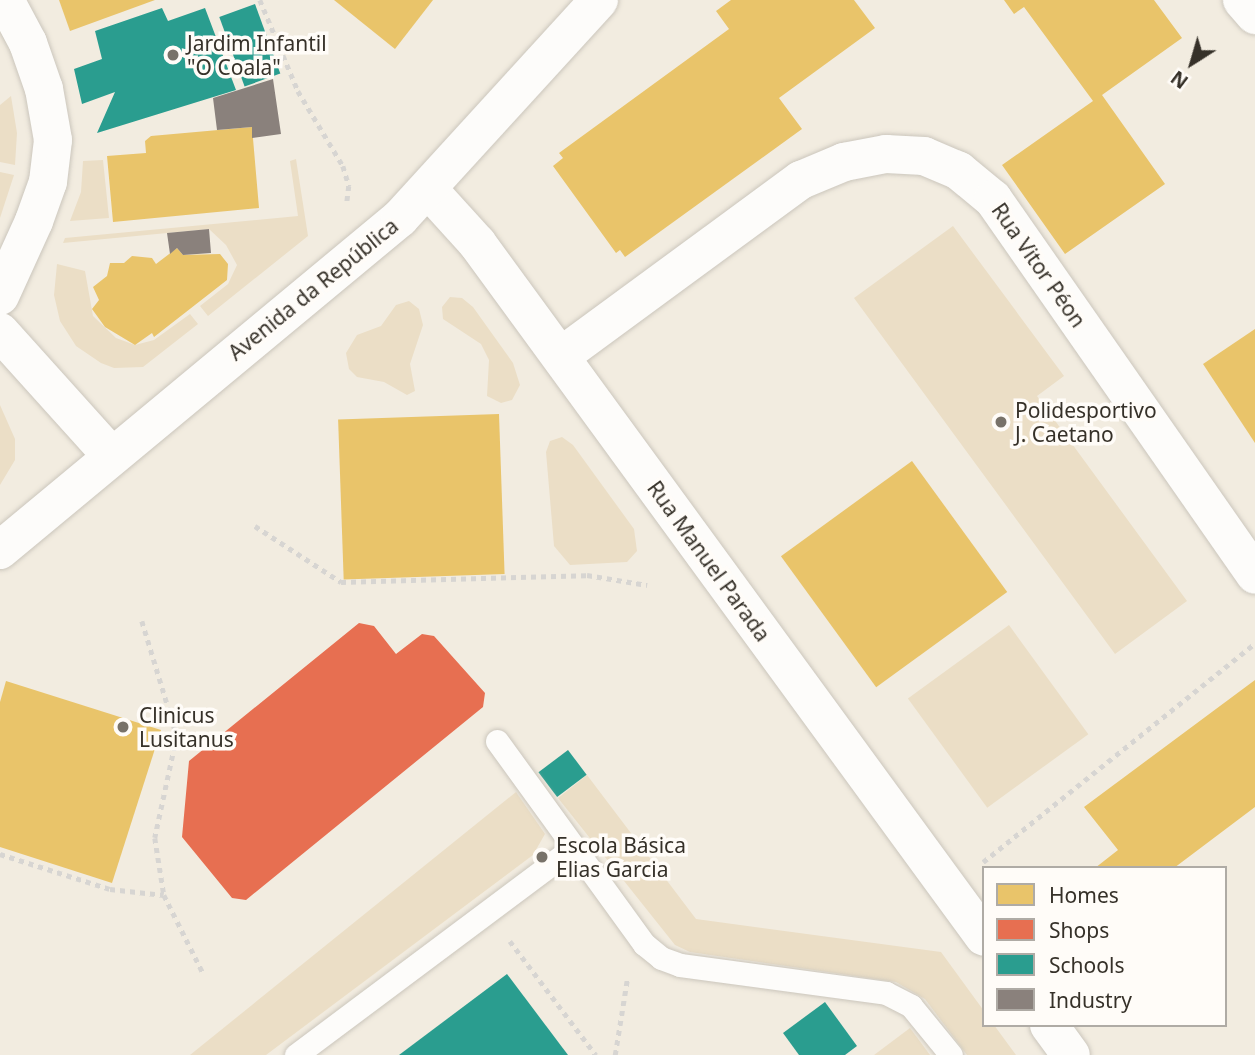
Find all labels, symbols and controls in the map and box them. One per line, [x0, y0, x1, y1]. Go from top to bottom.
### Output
north arrow [1157, 28, 1227, 98]
place label: Jardim Infantil "O Coala" [187, 30, 327, 80]
marker: Jardim Infantil "O Coala" [165, 47, 181, 63]
text: N [1165, 65, 1193, 95]
street label: Rua Vitor Péon [987, 198, 1091, 332]
street label: Avenida da República [223, 213, 403, 365]
place label: Polidesportivo J. Caetano [1015, 397, 1157, 447]
marker: Polidesportivo J. Caetano [993, 414, 1009, 430]
street label: Rua Manuel Parada [642, 476, 776, 646]
place label: Clinicus Lusitanus [139, 702, 234, 752]
marker: Clinicus Lusitanus [113, 717, 133, 737]
place label: Escola Básica Elias Garcia [556, 832, 686, 882]
marker: Escola Básica Elias Garcia [534, 849, 550, 865]
legend [982, 866, 1227, 1027]
text: Homes [1049, 881, 1119, 909]
text: Shops [1049, 916, 1109, 944]
text: Schools [1049, 951, 1124, 979]
text: Industry [1049, 986, 1132, 1014]

